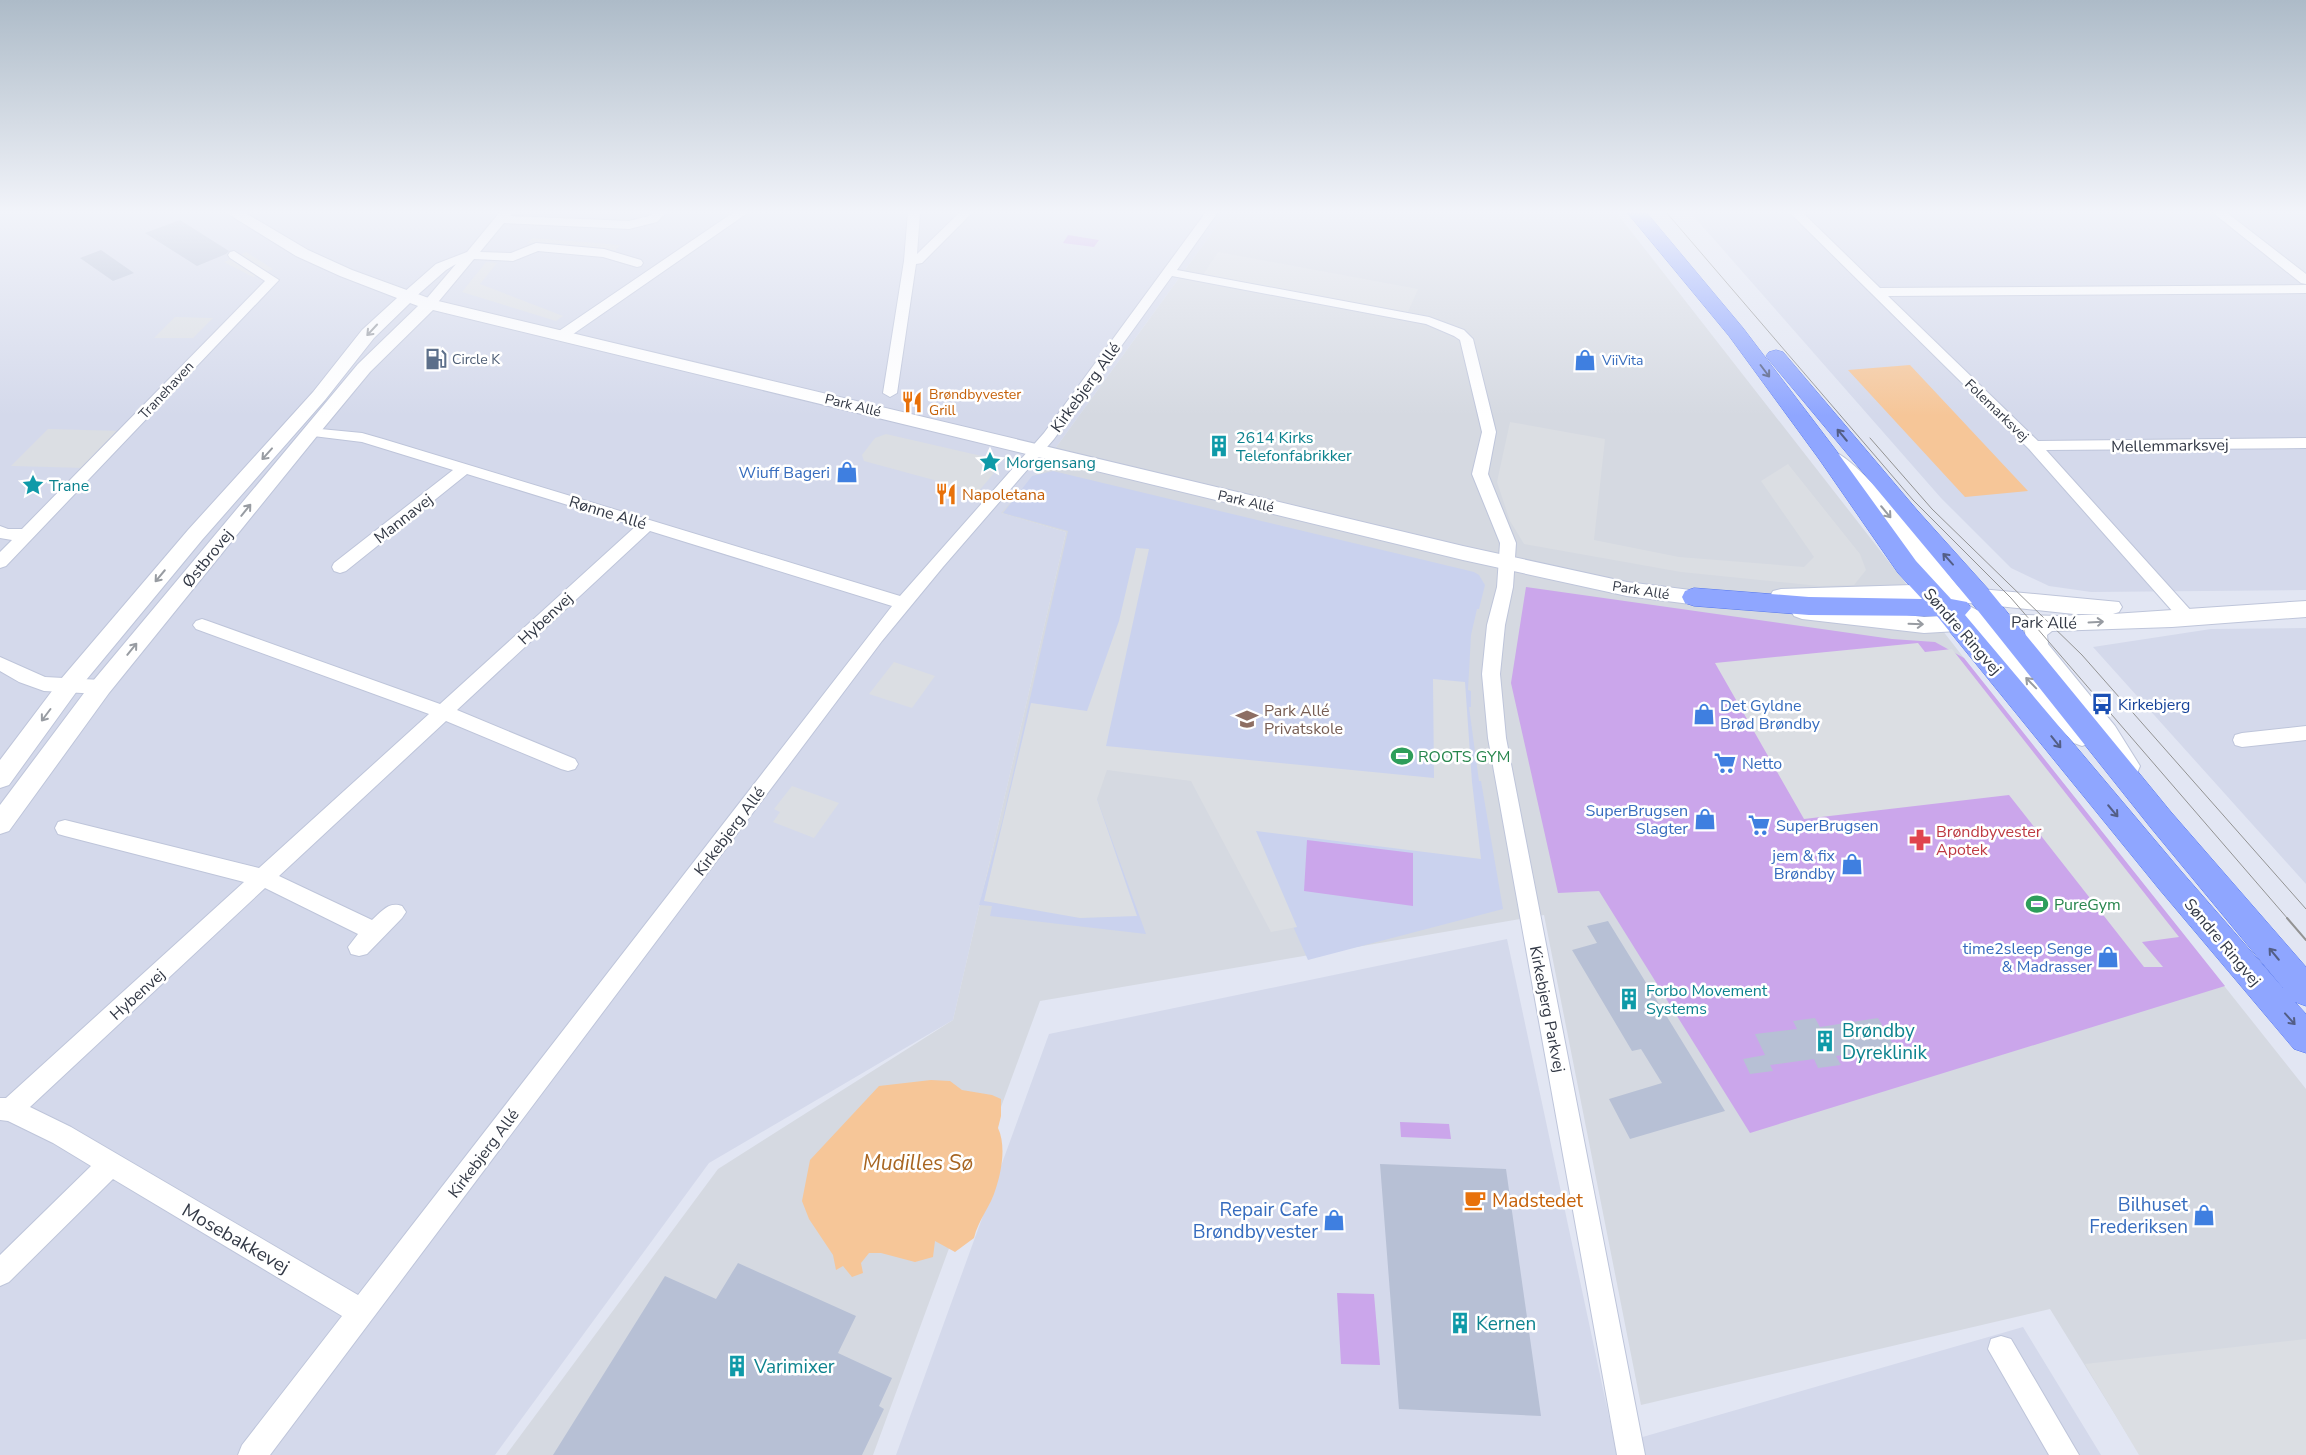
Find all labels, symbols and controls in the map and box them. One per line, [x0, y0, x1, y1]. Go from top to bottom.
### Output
one-way arrow [366, 323, 378, 336]
street label: Kirkebjerg Allé [1046, 338, 1126, 437]
fuel station icon: Circle K [423, 346, 449, 372]
shop icon: ViiVita [1572, 347, 1598, 373]
place label: Circle K [452, 350, 500, 369]
place label: ViiVita [1601, 351, 1643, 370]
street label: Tranehaven [135, 357, 198, 423]
one-way arrow [1760, 364, 1770, 378]
street label: Folemarksvej [1960, 375, 2033, 446]
place label: Brøndbyvester Grill [929, 385, 1021, 420]
street label: Park Allé [823, 389, 883, 422]
restaurant icon: Brøndbyvester Grill [899, 389, 925, 415]
place label: 2614 Kirks Telefonfabrikker [1236, 427, 1352, 467]
one-way arrow [1837, 429, 1848, 442]
building icon: 2614 Kirks Telefonfabrikker [1206, 433, 1232, 459]
street label: Mellemmarksvej [2111, 434, 2229, 458]
one-way arrow [262, 447, 273, 460]
place icon: Morgensang [977, 449, 1003, 475]
place label: Morgensang [1006, 452, 1096, 474]
shop icon: Wiuff Bageri [834, 459, 860, 485]
place label: Wiuff Bageri [739, 462, 830, 484]
place icon: Trane [20, 472, 46, 498]
place label: Trane [49, 475, 89, 497]
restaurant icon: Napoletana [933, 481, 959, 507]
place label: Napoletana [962, 484, 1045, 506]
street label: Park Allé [1216, 486, 1276, 517]
street label: Mannavej [370, 489, 438, 549]
street label: Rønne Allé [566, 491, 649, 535]
one-way arrow [240, 504, 251, 517]
one-way arrow [1881, 506, 1892, 519]
street label: Østbrovej [177, 525, 238, 593]
one-way arrow [1942, 552, 1954, 565]
one-way arrow [155, 569, 166, 582]
street label: Park Allé [1611, 577, 1671, 604]
street label: Søndre Ringvej [1918, 583, 2006, 680]
street label: Hybenvej [513, 588, 578, 650]
street label: Park Allé [2011, 611, 2077, 635]
one-way arrow [2088, 618, 2104, 627]
one-way arrow [1908, 620, 1924, 629]
one-way arrow [126, 643, 137, 656]
one-way arrow [2025, 677, 2037, 690]
bus stop icon: Kirkebjerg [2089, 691, 2115, 717]
place label: Kirkebjerg [2118, 694, 2190, 716]
place label: Det Gyldne Brød Brøndby [1720, 695, 1821, 735]
place label: Park Allé Privatskole [1264, 700, 1343, 740]
shop icon: Det Gyldne Brød Brøndby [1691, 701, 1717, 727]
school or university icon: Park Allé Privatskole [1234, 706, 1260, 732]
one-way arrow [41, 708, 51, 722]
one-way arrow [2050, 735, 2061, 748]
sports icon: ROOTS GYM [1389, 743, 1415, 769]
place label: ROOTS GYM [1418, 746, 1511, 768]
supermarket icon: Netto [1712, 750, 1738, 776]
place label: Netto [1742, 753, 1782, 775]
street label: Kirkebjerg Allé [689, 783, 770, 881]
place label: SuperBrugsen Slagter [1585, 800, 1688, 840]
one-way arrow [2108, 805, 2119, 818]
shop icon: SuperBrugsen Slagter [1692, 806, 1718, 832]
supermarket icon: SuperBrugsen [1746, 812, 1772, 838]
place label: SuperBrugsen [1776, 815, 1879, 837]
place label: Brøndbyvester Apotek [1936, 821, 2042, 861]
pharmacy icon: Brøndbyvester Apotek [1907, 827, 1933, 853]
place label: jem & fix Brøndby [1771, 845, 1836, 885]
shop icon: jem & fix Brøndby [1839, 851, 1865, 877]
sports icon: PureGym [2024, 891, 2050, 917]
place label: PureGym [2054, 894, 2121, 916]
street label: Søndre Ringvej [2179, 894, 2266, 991]
place label: time2sleep Senge & Madrasser [1963, 938, 2092, 978]
street label: Kirkebjerg Parkvej [1524, 944, 1570, 1074]
shop icon: time2sleep Senge & Madrasser [2095, 944, 2121, 970]
one-way arrow [2269, 947, 2280, 960]
street label: Hybenvej [105, 964, 170, 1026]
place label: Forbo Movement Systems [1646, 980, 1768, 1020]
building icon: Forbo Movement Systems [1616, 986, 1642, 1012]
one-way arrow [2284, 1013, 2296, 1026]
place label: Brøndby Dyreklinik [1842, 1018, 1927, 1066]
building icon: Brøndby Dyreklinik [1812, 1028, 1838, 1054]
street label: Kirkebjerg Allé [443, 1105, 524, 1203]
water label: Mudilles Sø [863, 1149, 973, 1177]
cafe icon: Madstedet [1462, 1187, 1488, 1213]
place label: Madstedet [1492, 1188, 1583, 1214]
place label: Bilhuset Frederiksen [2089, 1192, 2188, 1240]
place label: Repair Cafe Brøndbyvester [1193, 1197, 1318, 1245]
street label: Mosebakkevej [177, 1198, 294, 1280]
shop icon: Bilhuset Frederiksen [2191, 1202, 2217, 1228]
shop icon: Repair Cafe Brøndbyvester [1321, 1207, 1347, 1233]
building icon: Kernen [1447, 1310, 1473, 1336]
place label: Kernen [1476, 1311, 1536, 1337]
building icon: Varimixer [724, 1353, 750, 1379]
place label: Varimixer [753, 1354, 835, 1380]

